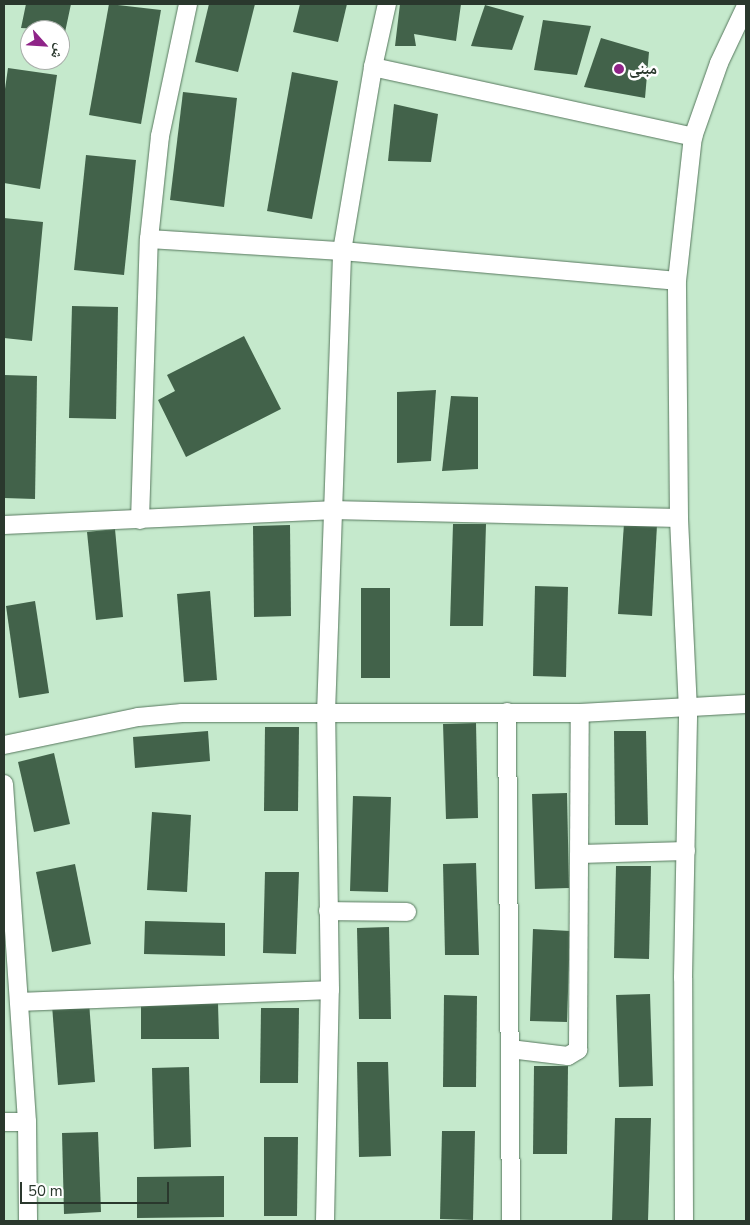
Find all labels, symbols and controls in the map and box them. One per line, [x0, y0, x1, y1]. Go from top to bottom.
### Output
north arrow [20, 20, 70, 70]
text: ش [46, 41, 70, 62]
place label: مبنى [629, 59, 657, 79]
marker: مبنى [613, 63, 625, 75]
scale bar [22, 1172, 171, 1204]
text: 50 m [28, 1181, 63, 1201]

